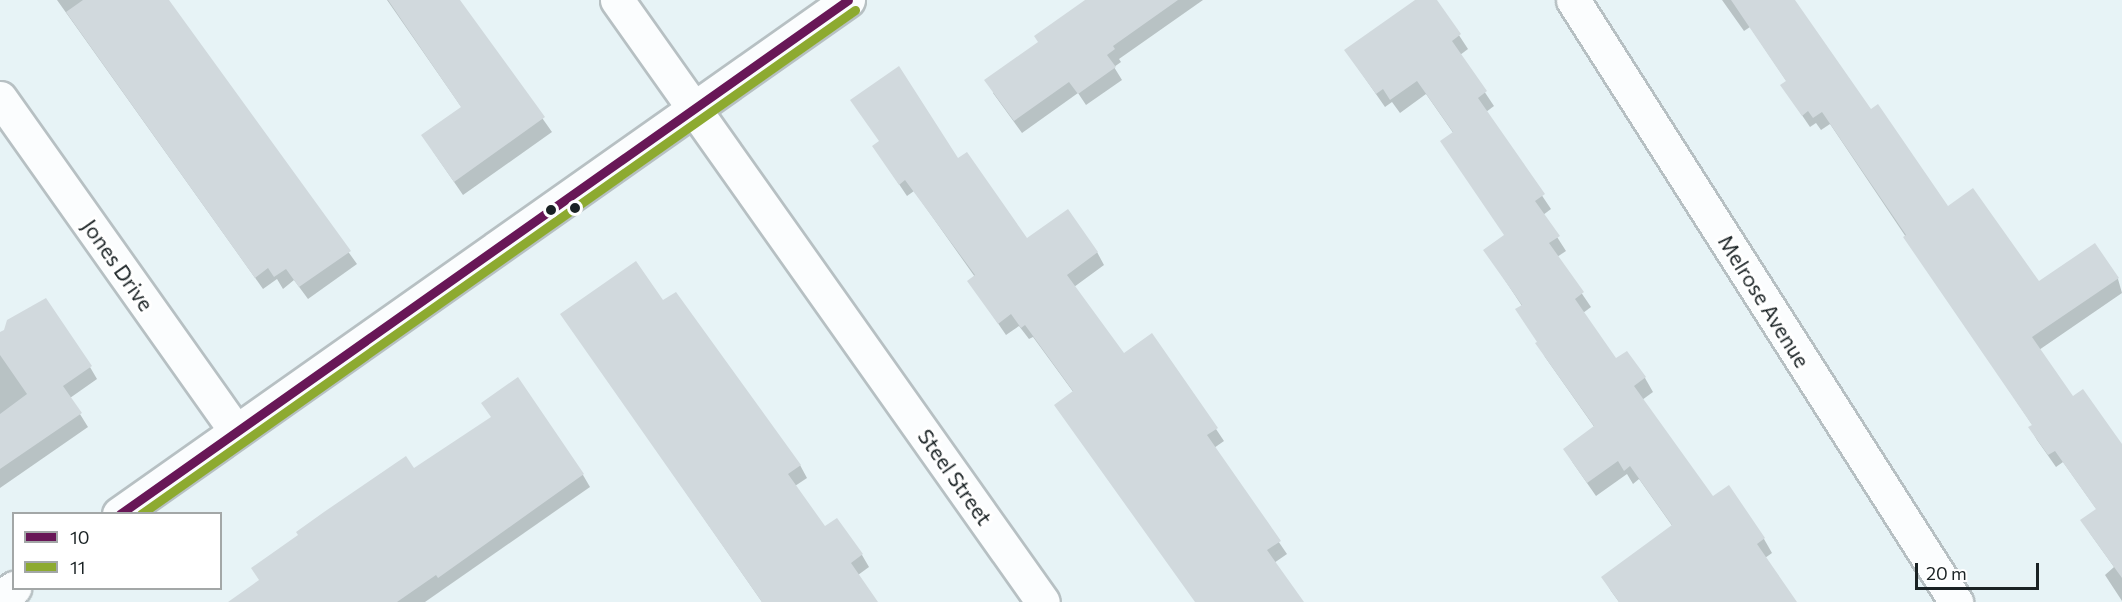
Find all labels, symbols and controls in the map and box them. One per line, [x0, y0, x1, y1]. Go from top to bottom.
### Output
unlabelled marker [569, 202, 581, 214]
unlabelled marker [545, 204, 557, 216]
street label: Jones Drive [77, 214, 159, 316]
street label: Melrose Avenue [1713, 230, 1815, 372]
street label: Steel Street [913, 424, 997, 530]
legend [12, 512, 222, 590]
text: 10 [70, 526, 89, 548]
scale bar [1918, 551, 2042, 589]
text: 11 [70, 556, 85, 578]
text: 20 m [1926, 562, 1967, 584]

